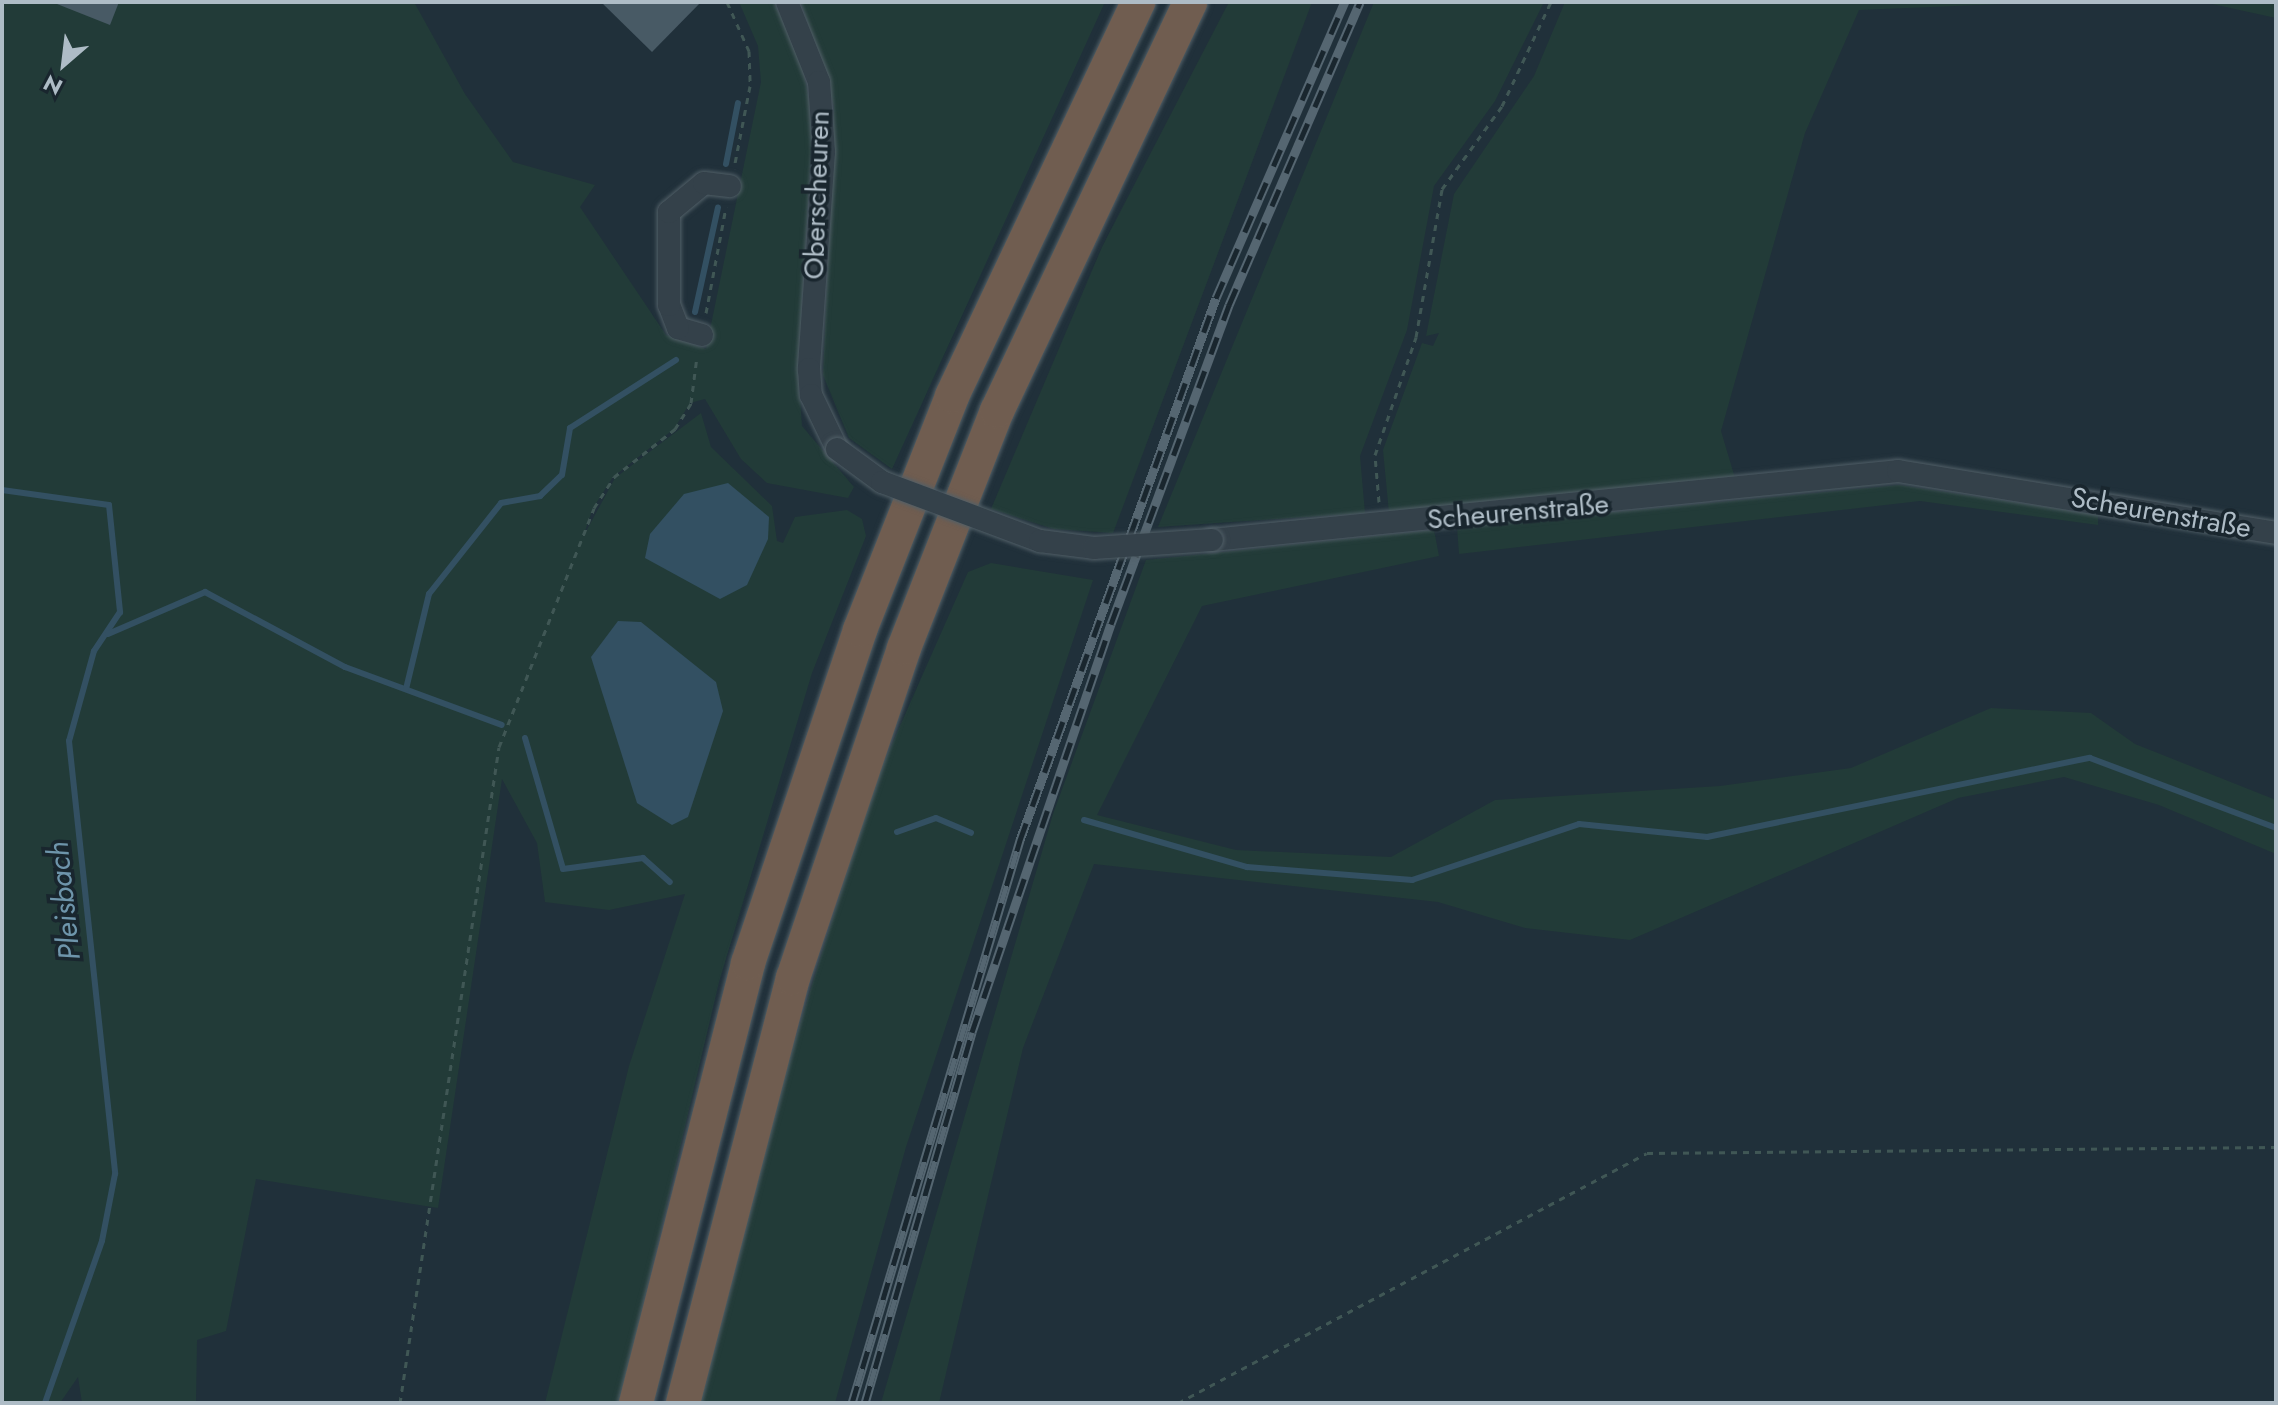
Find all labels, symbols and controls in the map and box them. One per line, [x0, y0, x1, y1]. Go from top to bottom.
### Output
north arrow [24, 24, 104, 104]
text: N [38, 67, 68, 103]
street label: Oberscheuren [797, 110, 837, 280]
street label: Scheurenstraße [2068, 481, 2254, 545]
street label: Scheurenstraße [1426, 487, 1610, 537]
water label: Pleisbach [40, 840, 88, 962]

